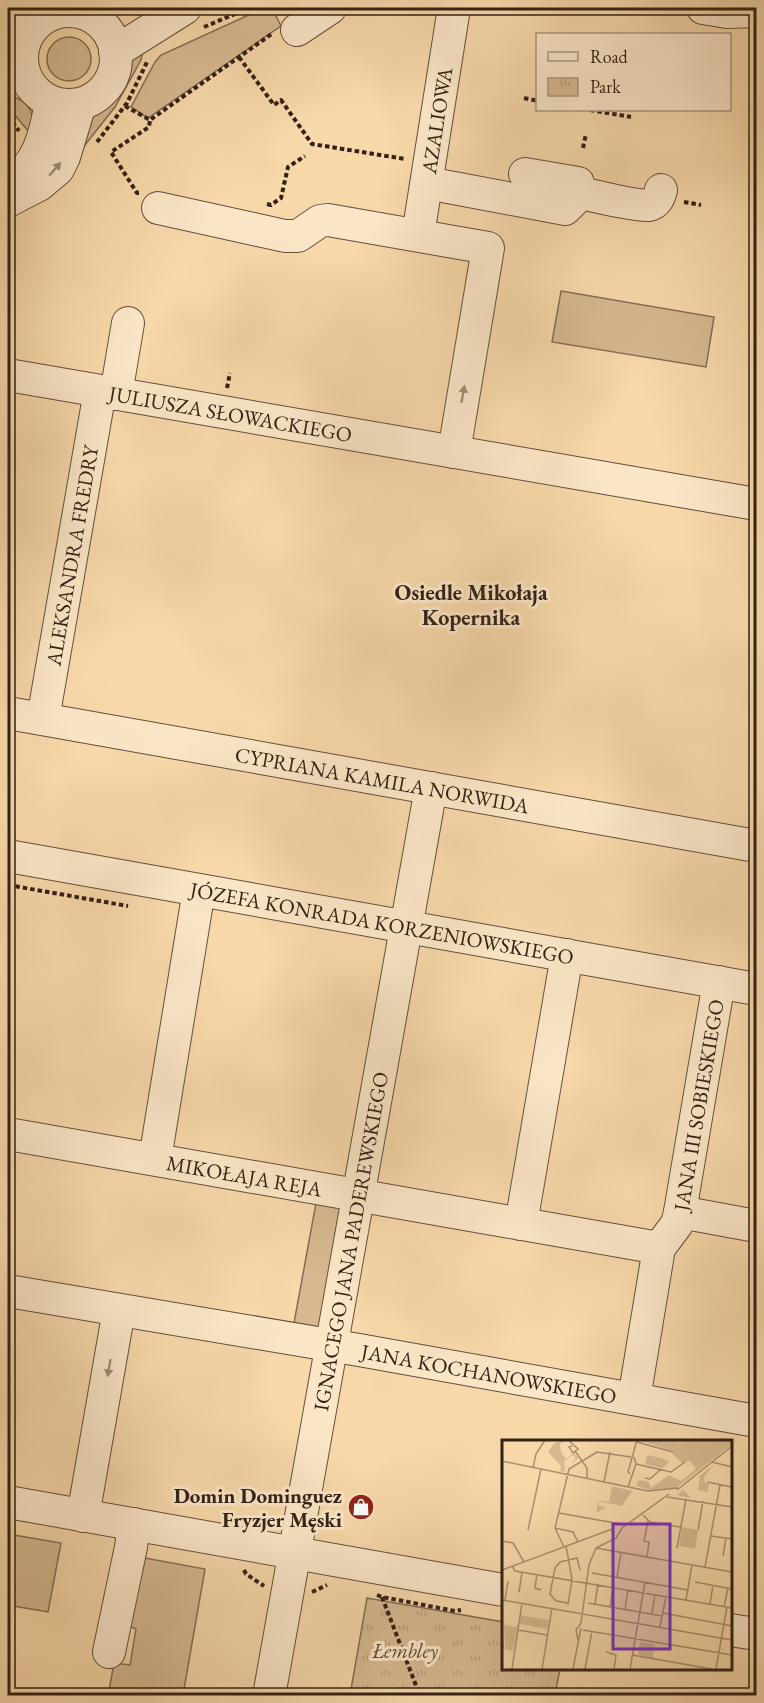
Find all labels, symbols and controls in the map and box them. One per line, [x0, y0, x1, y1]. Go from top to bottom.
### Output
legend [536, 33, 731, 111]
text: Road [590, 45, 629, 68]
street label: AZALIOWA [414, 65, 458, 177]
text: Park [590, 75, 621, 98]
one-way arrow [49, 161, 62, 177]
street label: JULIUSZA SŁOWACKIEGO [105, 379, 354, 448]
one-way arrow [459, 384, 468, 403]
street label: ALEKSANDRA FREDRY [39, 441, 104, 669]
district label: Osiedle Mikołaja Kopernika [394, 578, 548, 632]
street label: CYPRIANA KAMILA NORWIDA [233, 740, 532, 819]
street label: JÓZEFA KONRADA KORZENIOWSKIEGO [186, 875, 576, 970]
street label: JANA III SOBIESKIEGO [667, 997, 729, 1215]
street label: IGNACEGO JANA PADEREWSKIEGO [307, 1069, 394, 1413]
street label: MIKOŁAJA REJA [164, 1149, 325, 1202]
street label: JANA KOCHANOWSKIEGO [357, 1337, 619, 1409]
one-way arrow [104, 1358, 113, 1377]
inset map [502, 1440, 731, 1670]
place label: Domin Dominguez Fryzjer Męski [174, 1482, 342, 1533]
shop icon: Domin Dominguez Fryzjer Męski [346, 1492, 376, 1522]
park label: Łembley [371, 1637, 439, 1664]

